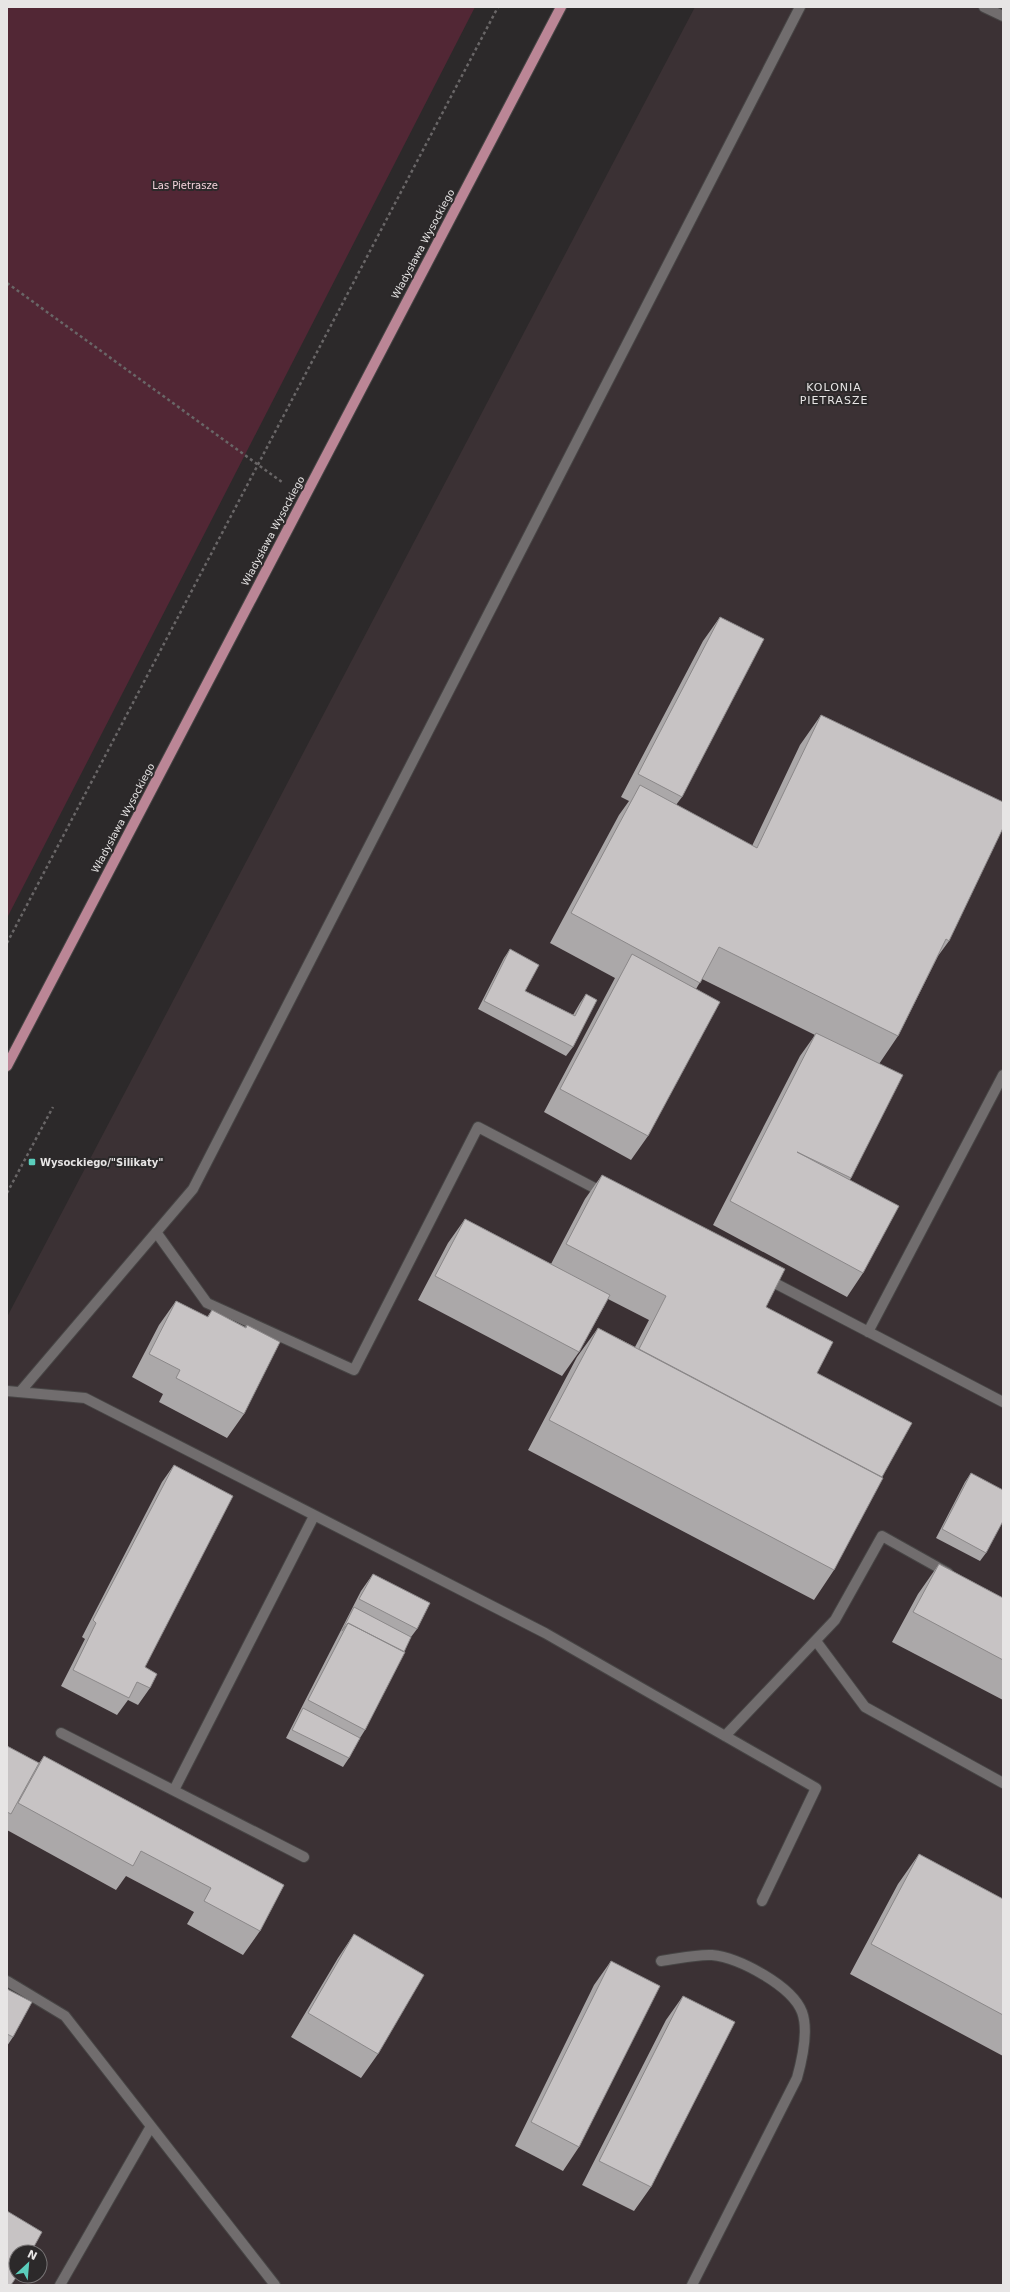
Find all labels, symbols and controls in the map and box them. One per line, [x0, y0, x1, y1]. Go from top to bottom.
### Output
park label: Las Pietrasze [152, 180, 218, 191]
street label: Władysława Wysockiego [389, 187, 457, 301]
district label: KOLONIA PIETRASZE [800, 381, 868, 407]
street label: Władysława Wysockiego [239, 474, 307, 588]
street label: Władysława Wysockiego [89, 761, 157, 875]
marker: Wysockiego/"Silikaty" [27, 1157, 37, 1167]
place label: Wysockiego/"Silikaty" [40, 1157, 163, 1168]
north arrow [8, 2244, 48, 2284]
text: N [25, 2248, 39, 2263]

